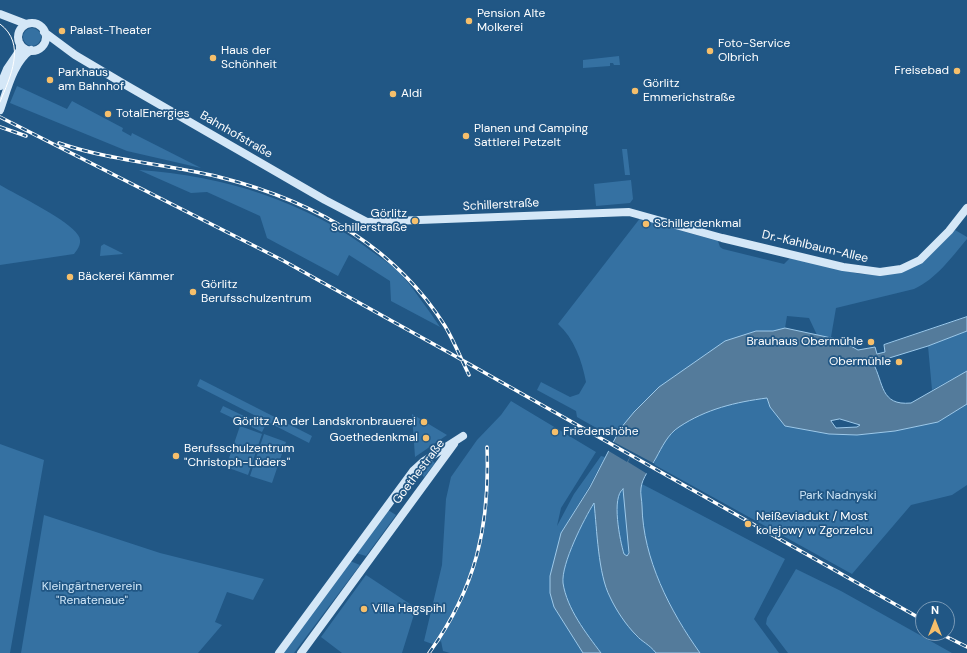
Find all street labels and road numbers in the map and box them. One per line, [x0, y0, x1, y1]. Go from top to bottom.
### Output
street label: Bahnhofstraße [197, 108, 275, 162]
street label: Schillerstraße [463, 196, 539, 214]
street label: Dr.-Kahlbaum-Allee [760, 228, 870, 266]
street label: Goethestraße [390, 437, 448, 507]

